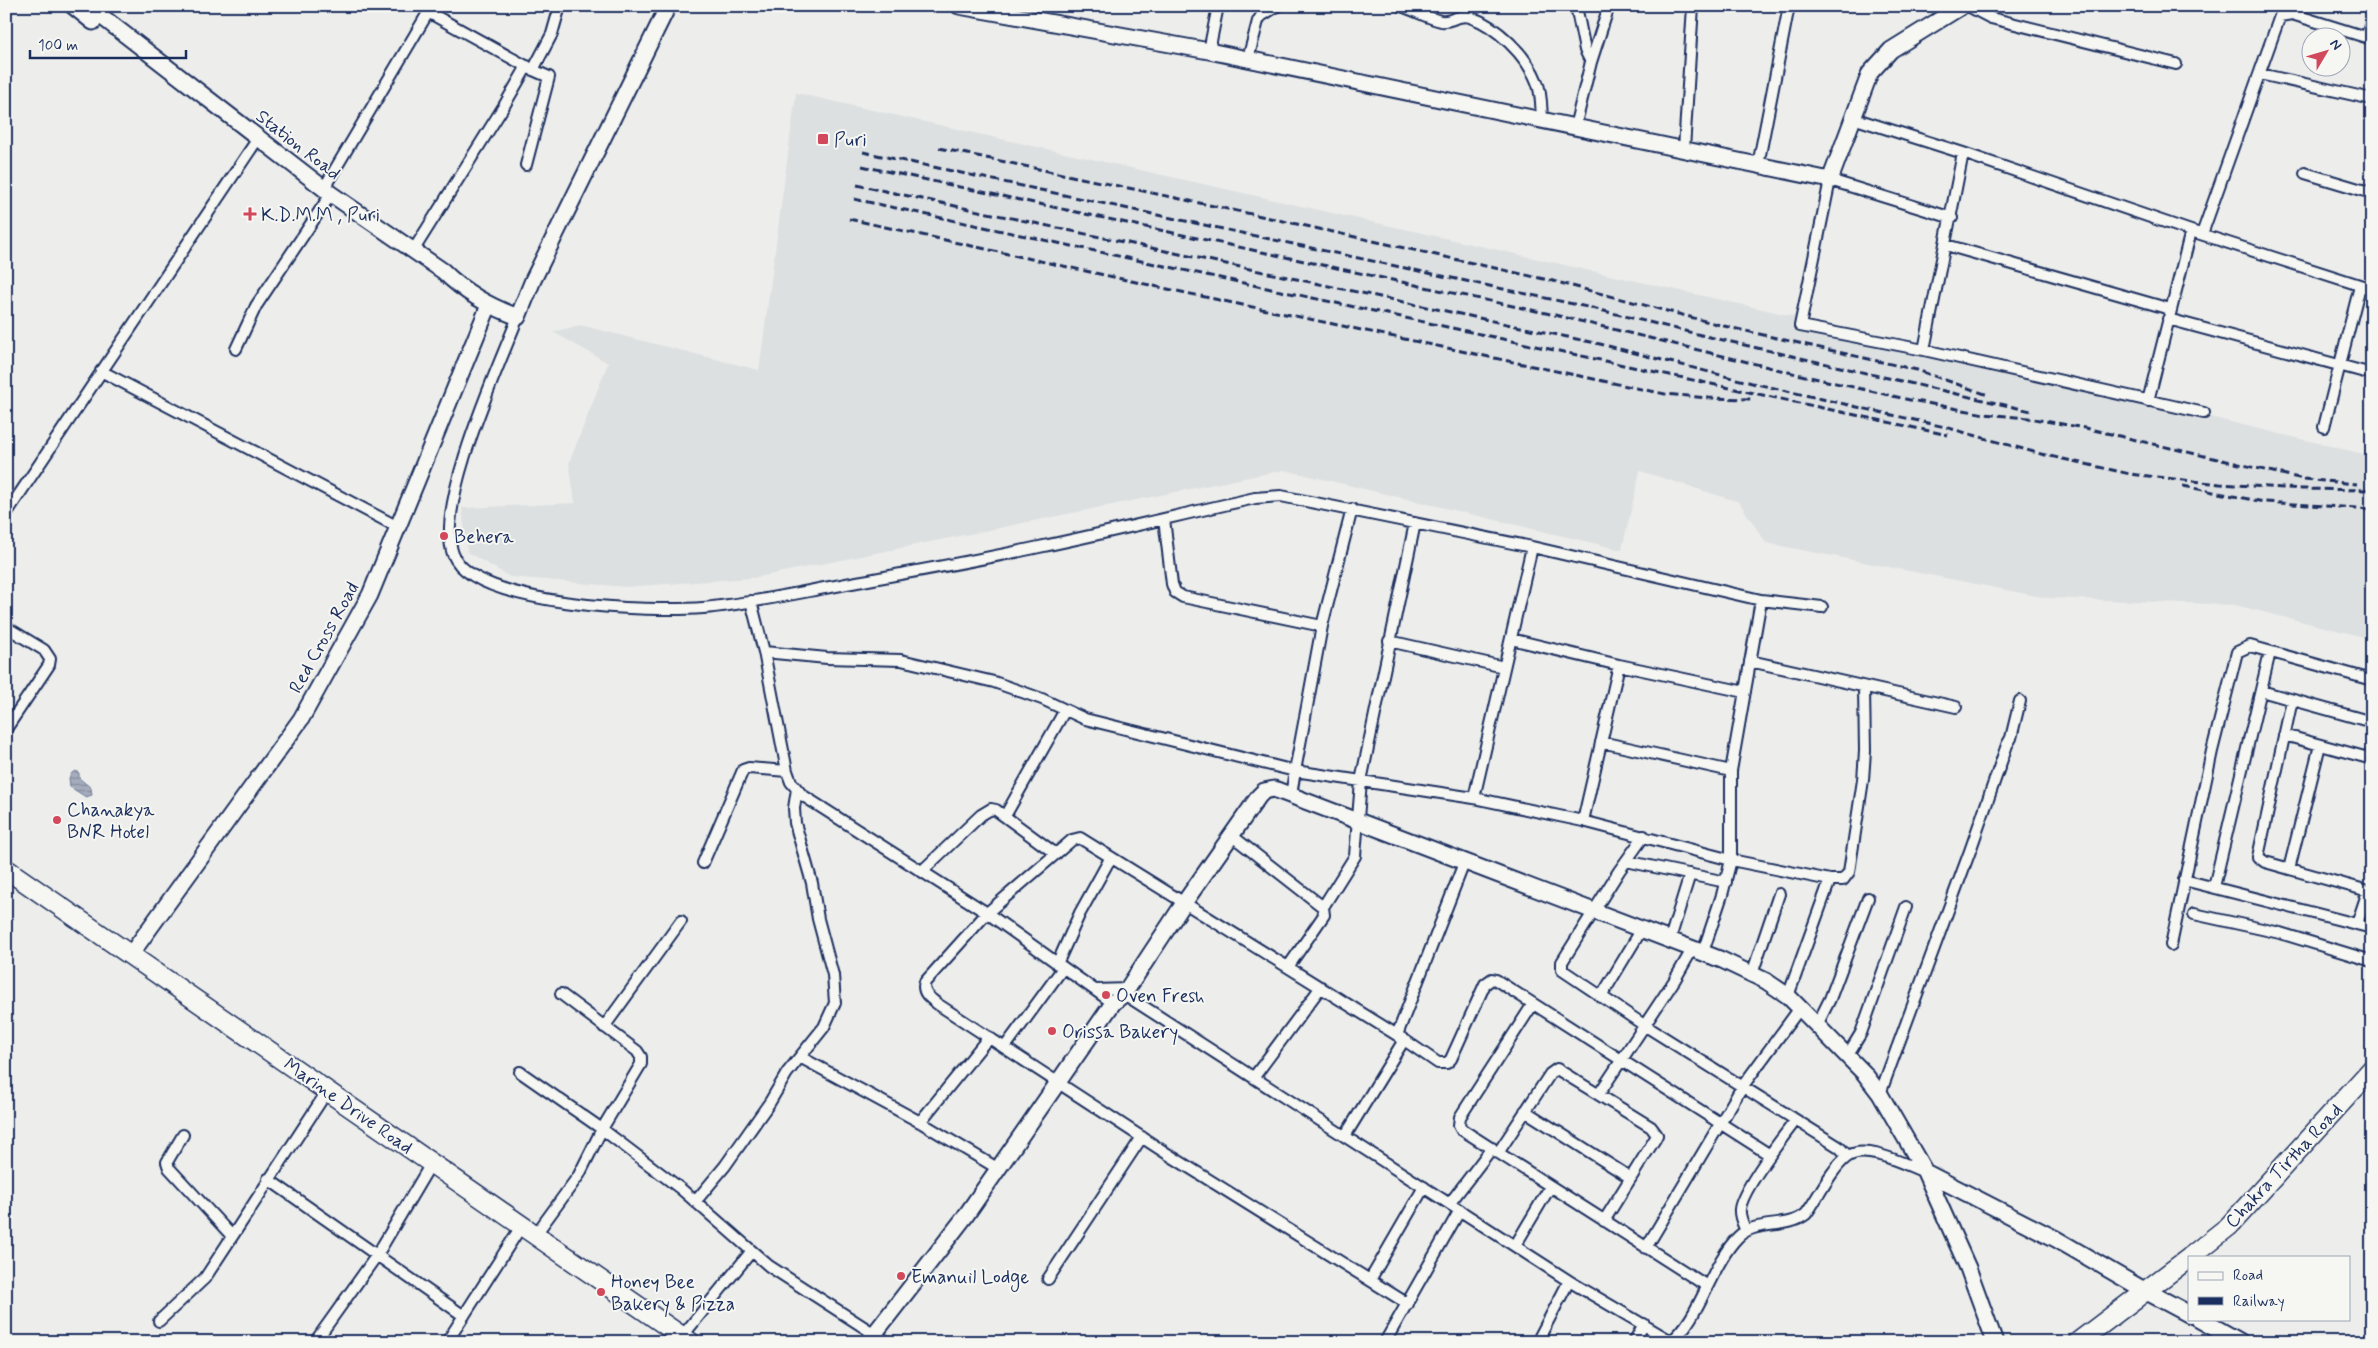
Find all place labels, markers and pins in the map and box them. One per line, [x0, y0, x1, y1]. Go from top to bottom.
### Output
place label: Puri [834, 128, 867, 153]
marker: Puri [816, 132, 830, 146]
place label: K.D.M.M , Puri [261, 203, 380, 228]
marker: K.D.M.M , Puri [243, 207, 257, 221]
place label: Behera [454, 525, 514, 550]
marker: Behera [438, 530, 450, 542]
place label: Chanakya BNR Hotel [67, 798, 155, 845]
marker: Chanakya BNR Hotel [51, 814, 63, 826]
place label: Oven Fresh [1116, 984, 1205, 1009]
marker: Oven Fresh [1100, 989, 1112, 1001]
place label: Orissa Bakery [1062, 1020, 1178, 1046]
marker: Orissa Bakery [1046, 1025, 1058, 1037]
place label: Emanuil Lodge [911, 1265, 1029, 1292]
place label: Honey Bee Bakery & Pizza [611, 1270, 735, 1318]
marker: Emanuil Lodge [895, 1270, 907, 1282]
marker: Honey Bee Bakery & Pizza [595, 1286, 607, 1298]

